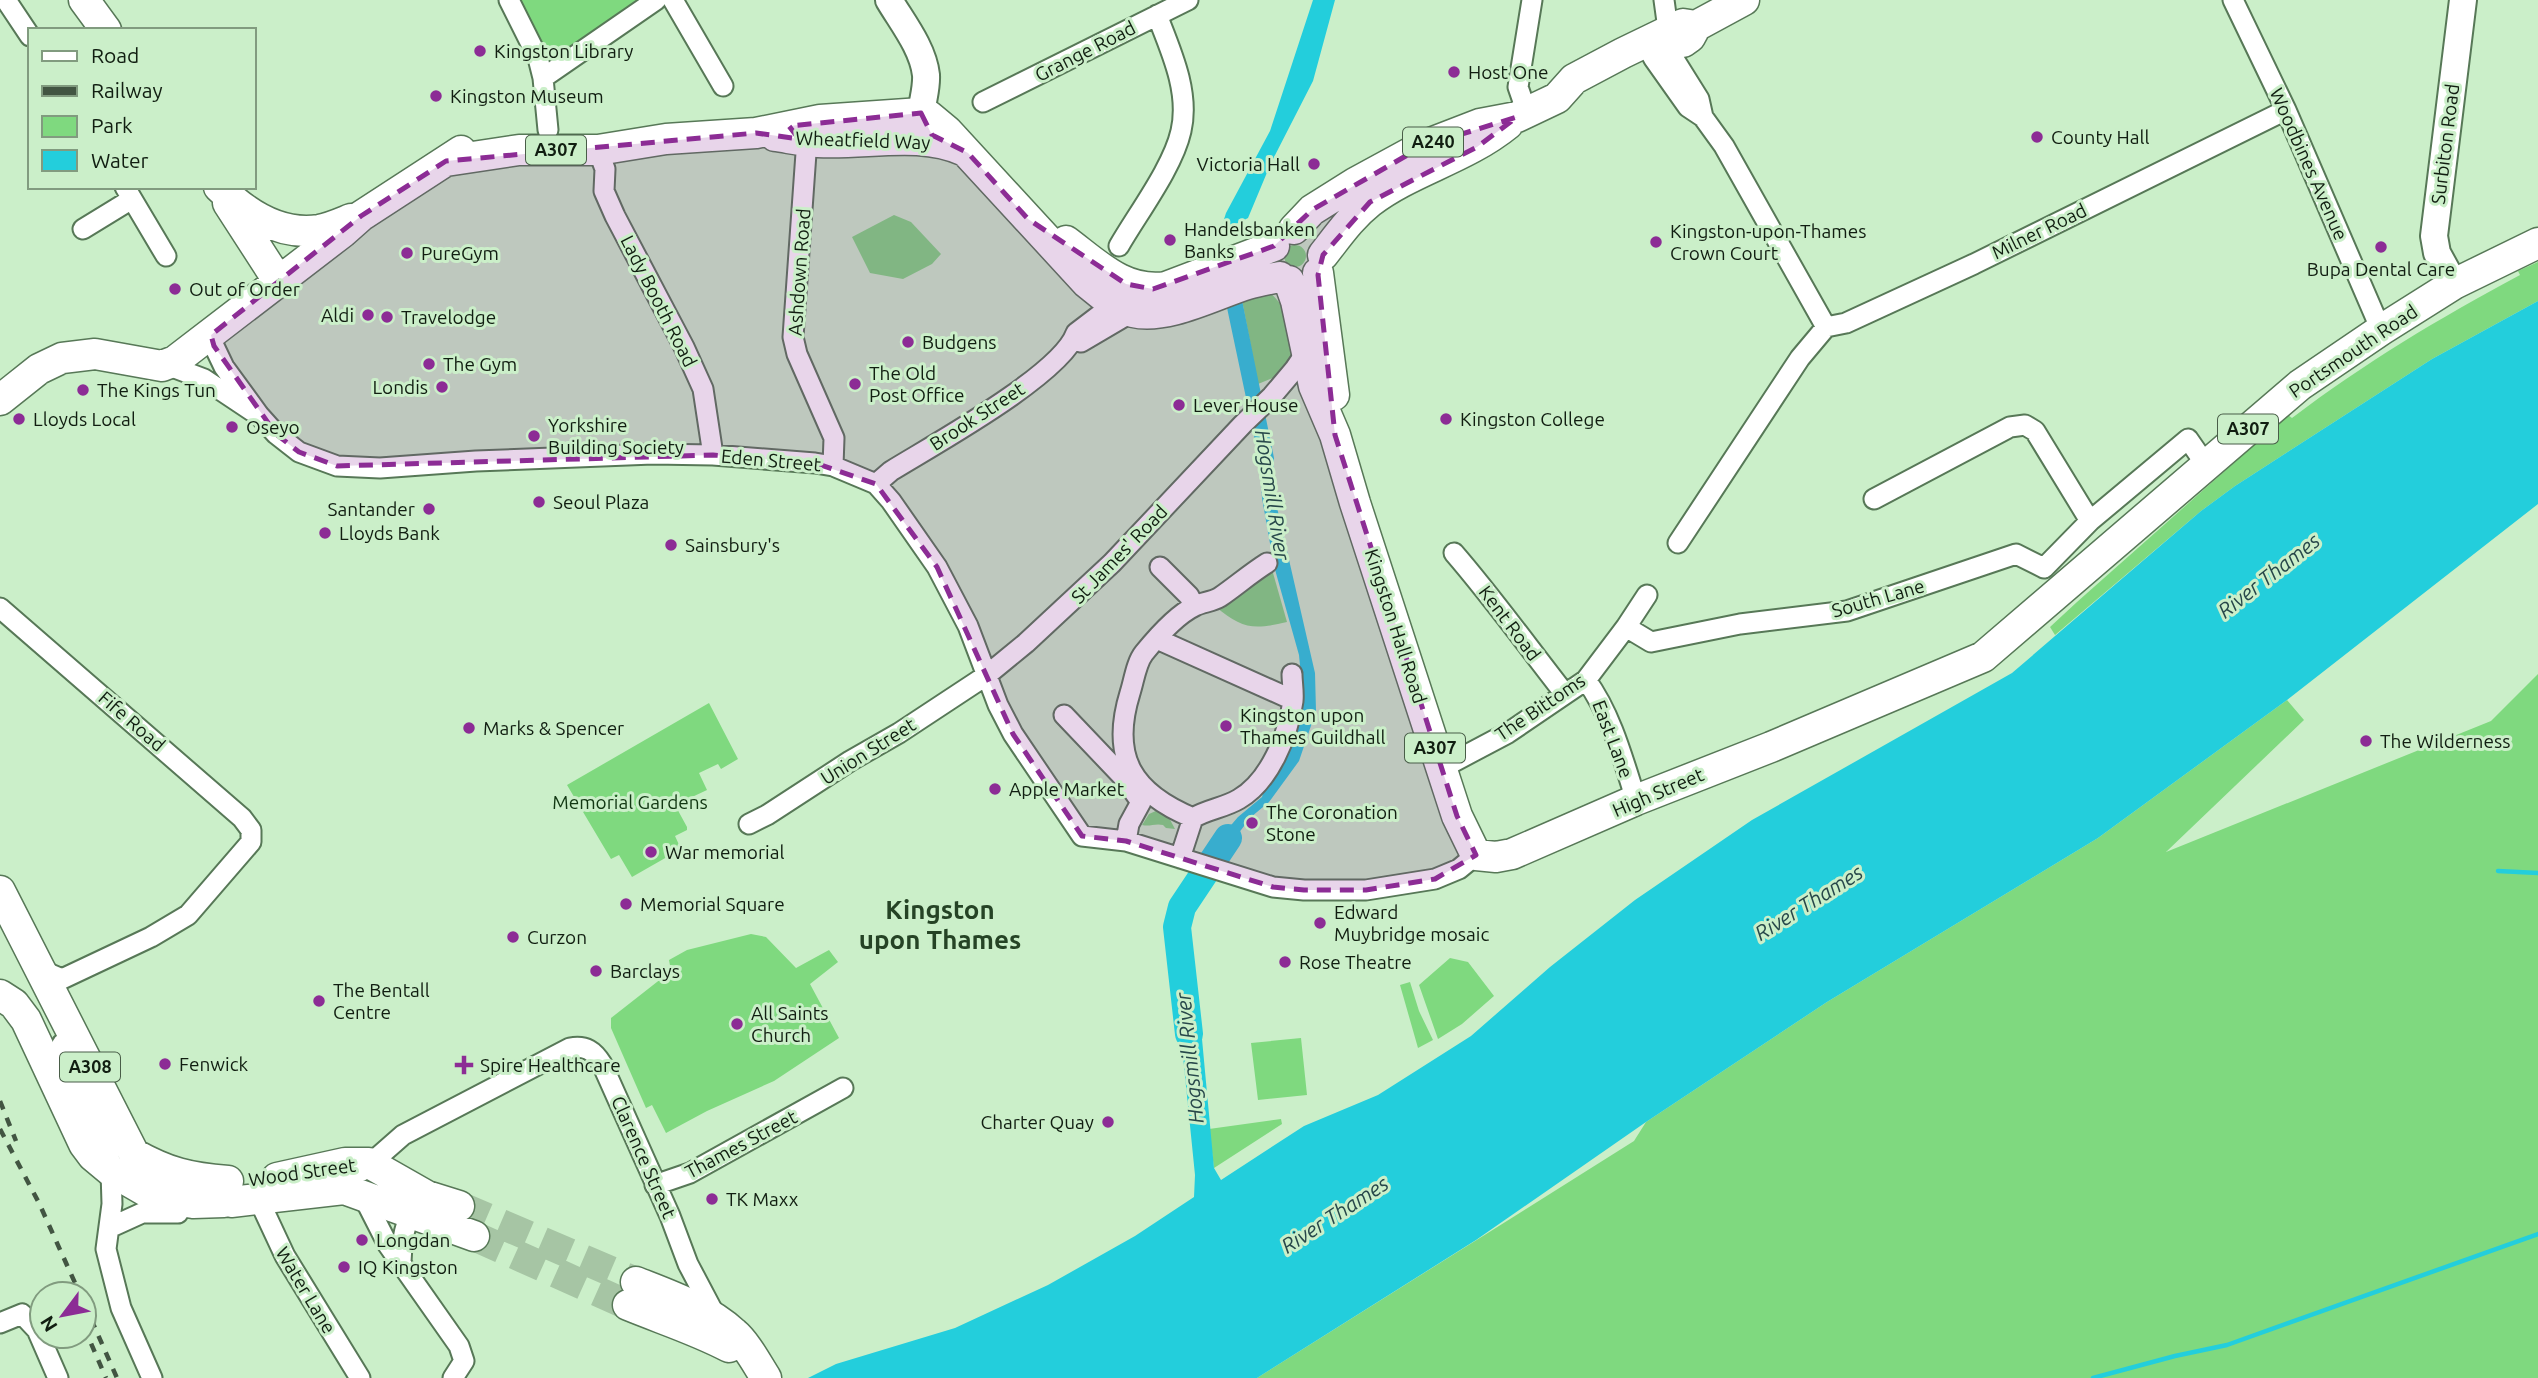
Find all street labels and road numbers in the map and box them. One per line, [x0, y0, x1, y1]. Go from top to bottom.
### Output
street label: Grange Road [1031, 16, 1139, 86]
street label: Surbiton Road [2427, 82, 2463, 206]
street label: Woodbines Avenue [2266, 84, 2352, 244]
street label: Wheatfield Way [795, 127, 931, 153]
road number: A240 [1403, 127, 1463, 156]
road number: A307 [526, 135, 586, 164]
street label: Milner Road [1988, 199, 2090, 263]
street label: Ashdown Road [784, 208, 814, 336]
street label: Lady Booth Road [616, 231, 702, 371]
street label: Portsmouth Road [2285, 300, 2421, 402]
street label: Brook Street [926, 377, 1029, 455]
road number: A307 [2218, 414, 2278, 444]
street label: Eden Street [720, 445, 822, 475]
street label: St James' Road [1066, 500, 1172, 608]
street label: Kingston Hall Road [1361, 546, 1431, 706]
street label: South Lane [1829, 574, 1927, 622]
street label: Kent Road [1475, 581, 1545, 665]
street label: The Bittoms [1491, 669, 1589, 745]
street label: Fife Road [94, 686, 170, 756]
street label: East Lane [1588, 697, 1638, 781]
street label: Union Street [816, 713, 920, 789]
road number: A307 [1405, 734, 1465, 762]
street label: High Street [1609, 763, 1707, 821]
road number: A308 [60, 1052, 120, 1082]
street label: Clarence Street [607, 1092, 681, 1222]
street label: Thames Street [681, 1105, 801, 1183]
street label: Wood Street [247, 1154, 358, 1190]
street label: Water Lane [272, 1243, 340, 1337]

